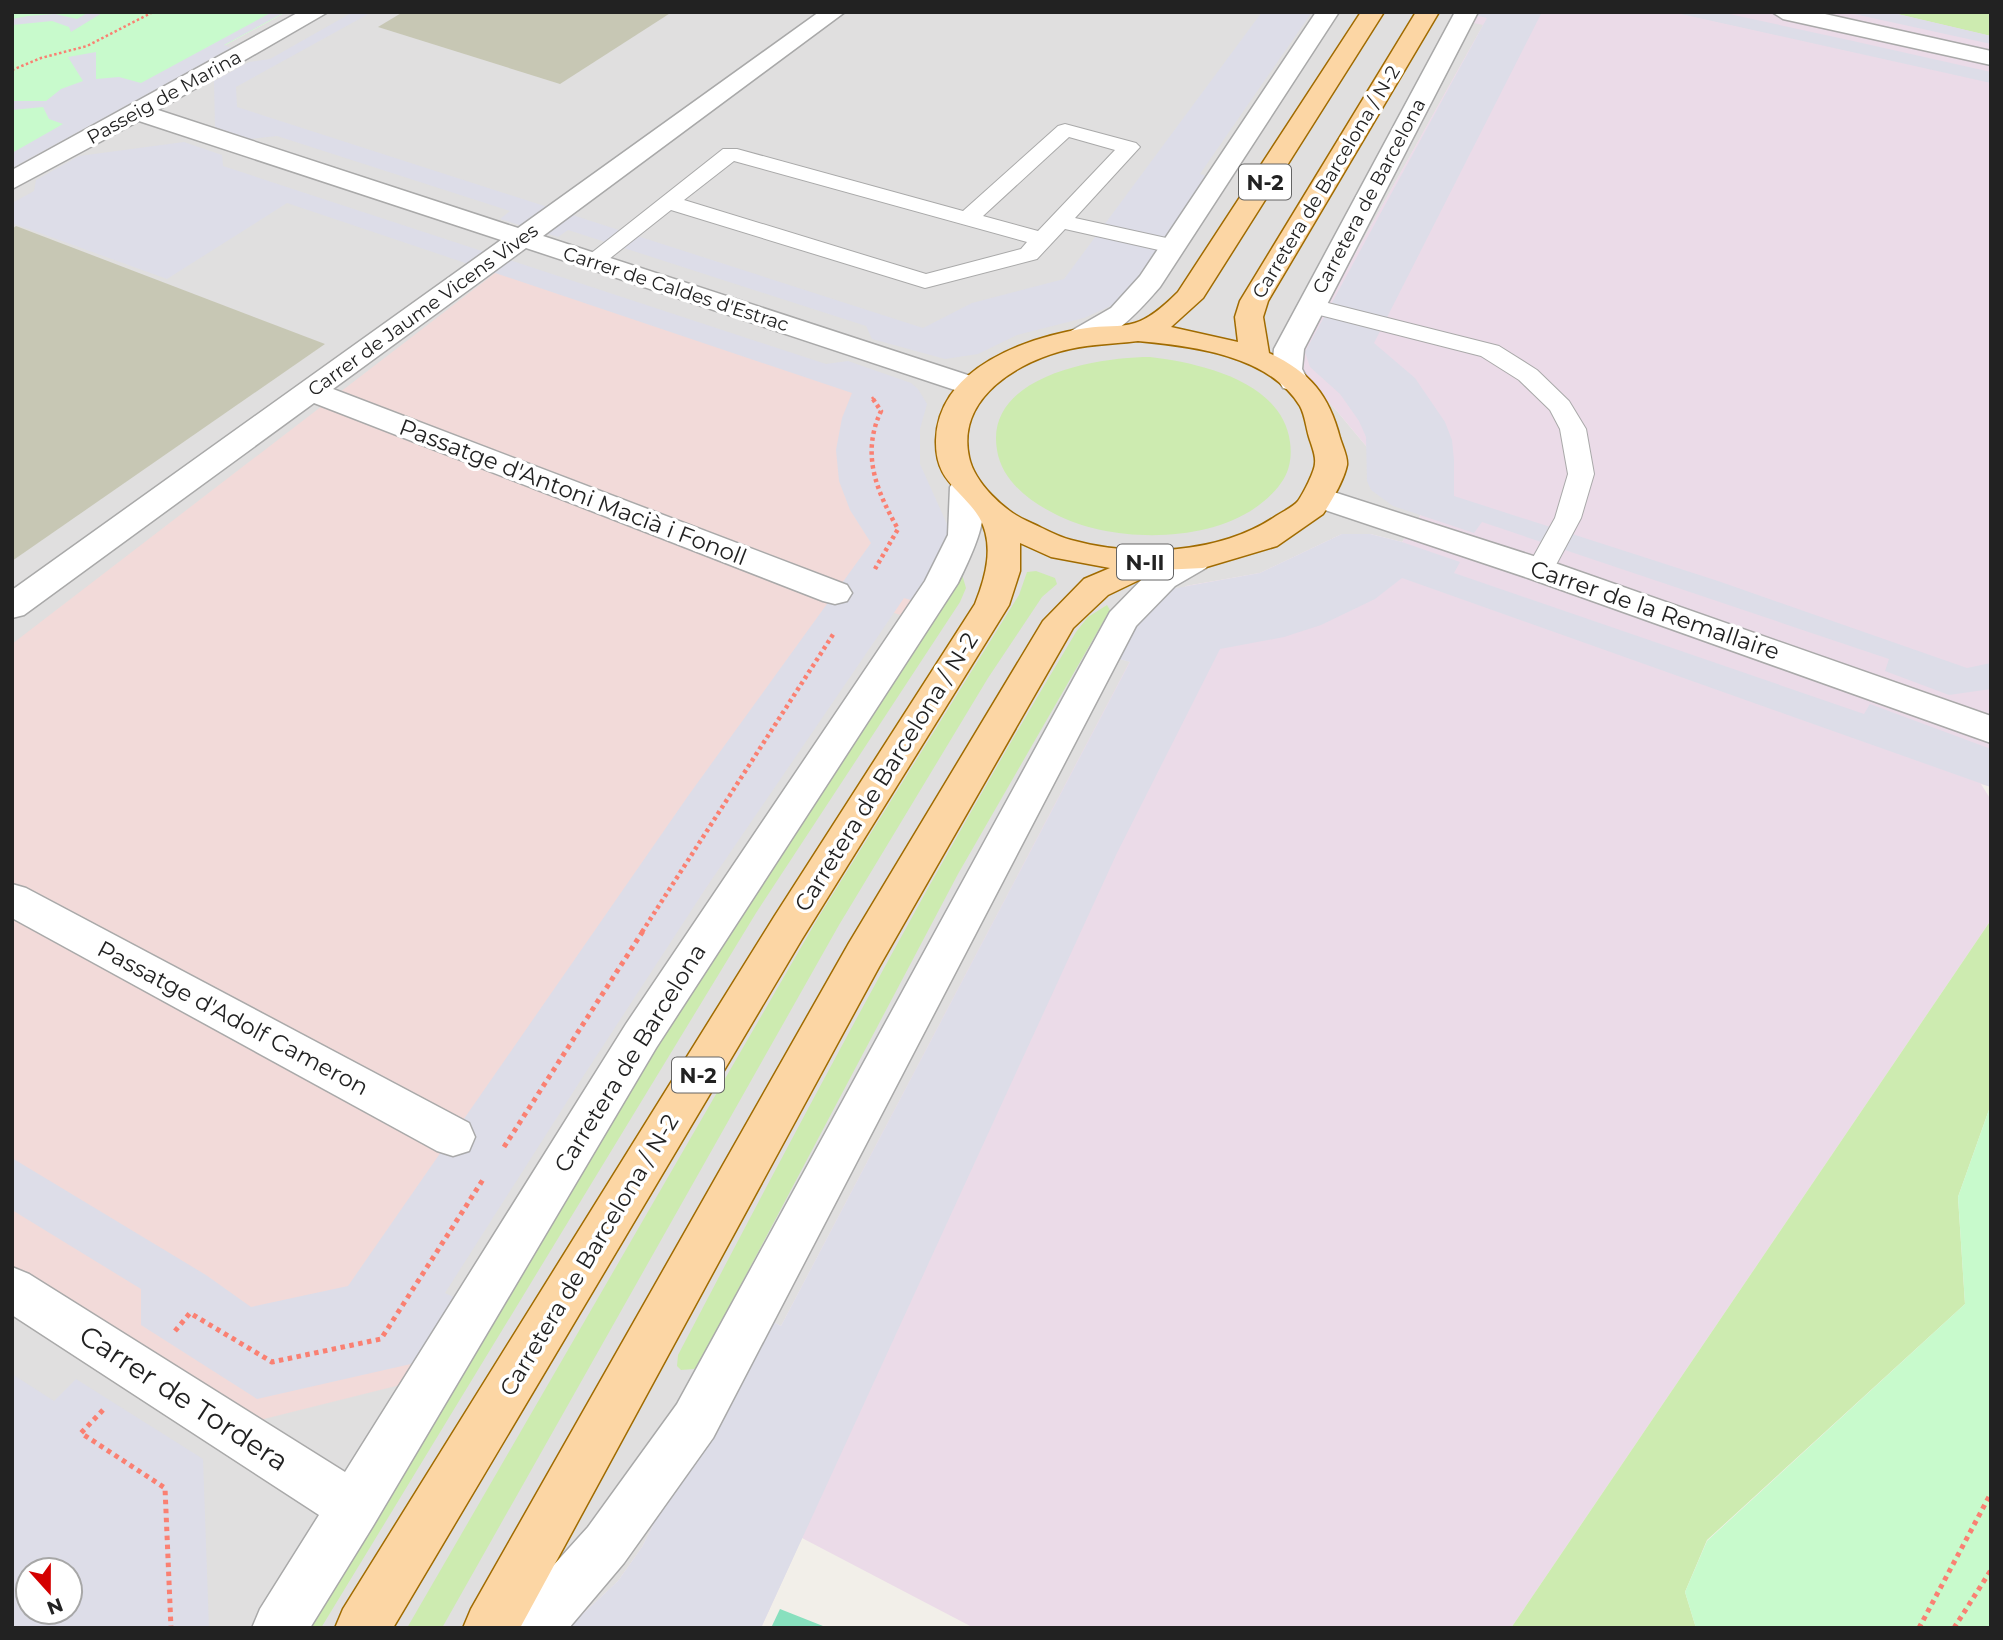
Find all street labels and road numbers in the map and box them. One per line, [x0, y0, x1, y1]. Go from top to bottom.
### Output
street label: Passeig de Marina [83, 45, 245, 149]
street label: Carretera de Barcelona / N-2 [1247, 61, 1405, 303]
street label: Carretera de Barcelona [1308, 94, 1430, 298]
road number: N-2 [1239, 164, 1291, 200]
street label: Carrer de Jaume Vicens Vives [303, 219, 543, 401]
street label: Carrer de Caldes d'Estrac [560, 242, 792, 336]
street label: Passatge d'Antoni Macià i Fonoll [395, 413, 751, 571]
road number: N-II [1117, 544, 1173, 580]
street label: Carrer de la Remallaire [1527, 554, 1783, 666]
street label: Carretera de Barcelona / N-2 [788, 627, 984, 917]
street label: Passatge d'Adolf Cameron [93, 935, 373, 1101]
street label: Carretera de Barcelona [548, 939, 712, 1177]
road number: N-2 [672, 1058, 724, 1092]
street label: Carretera de Barcelona / N-2 [494, 1109, 684, 1401]
street label: Carrer de Tordera [73, 1318, 295, 1478]

